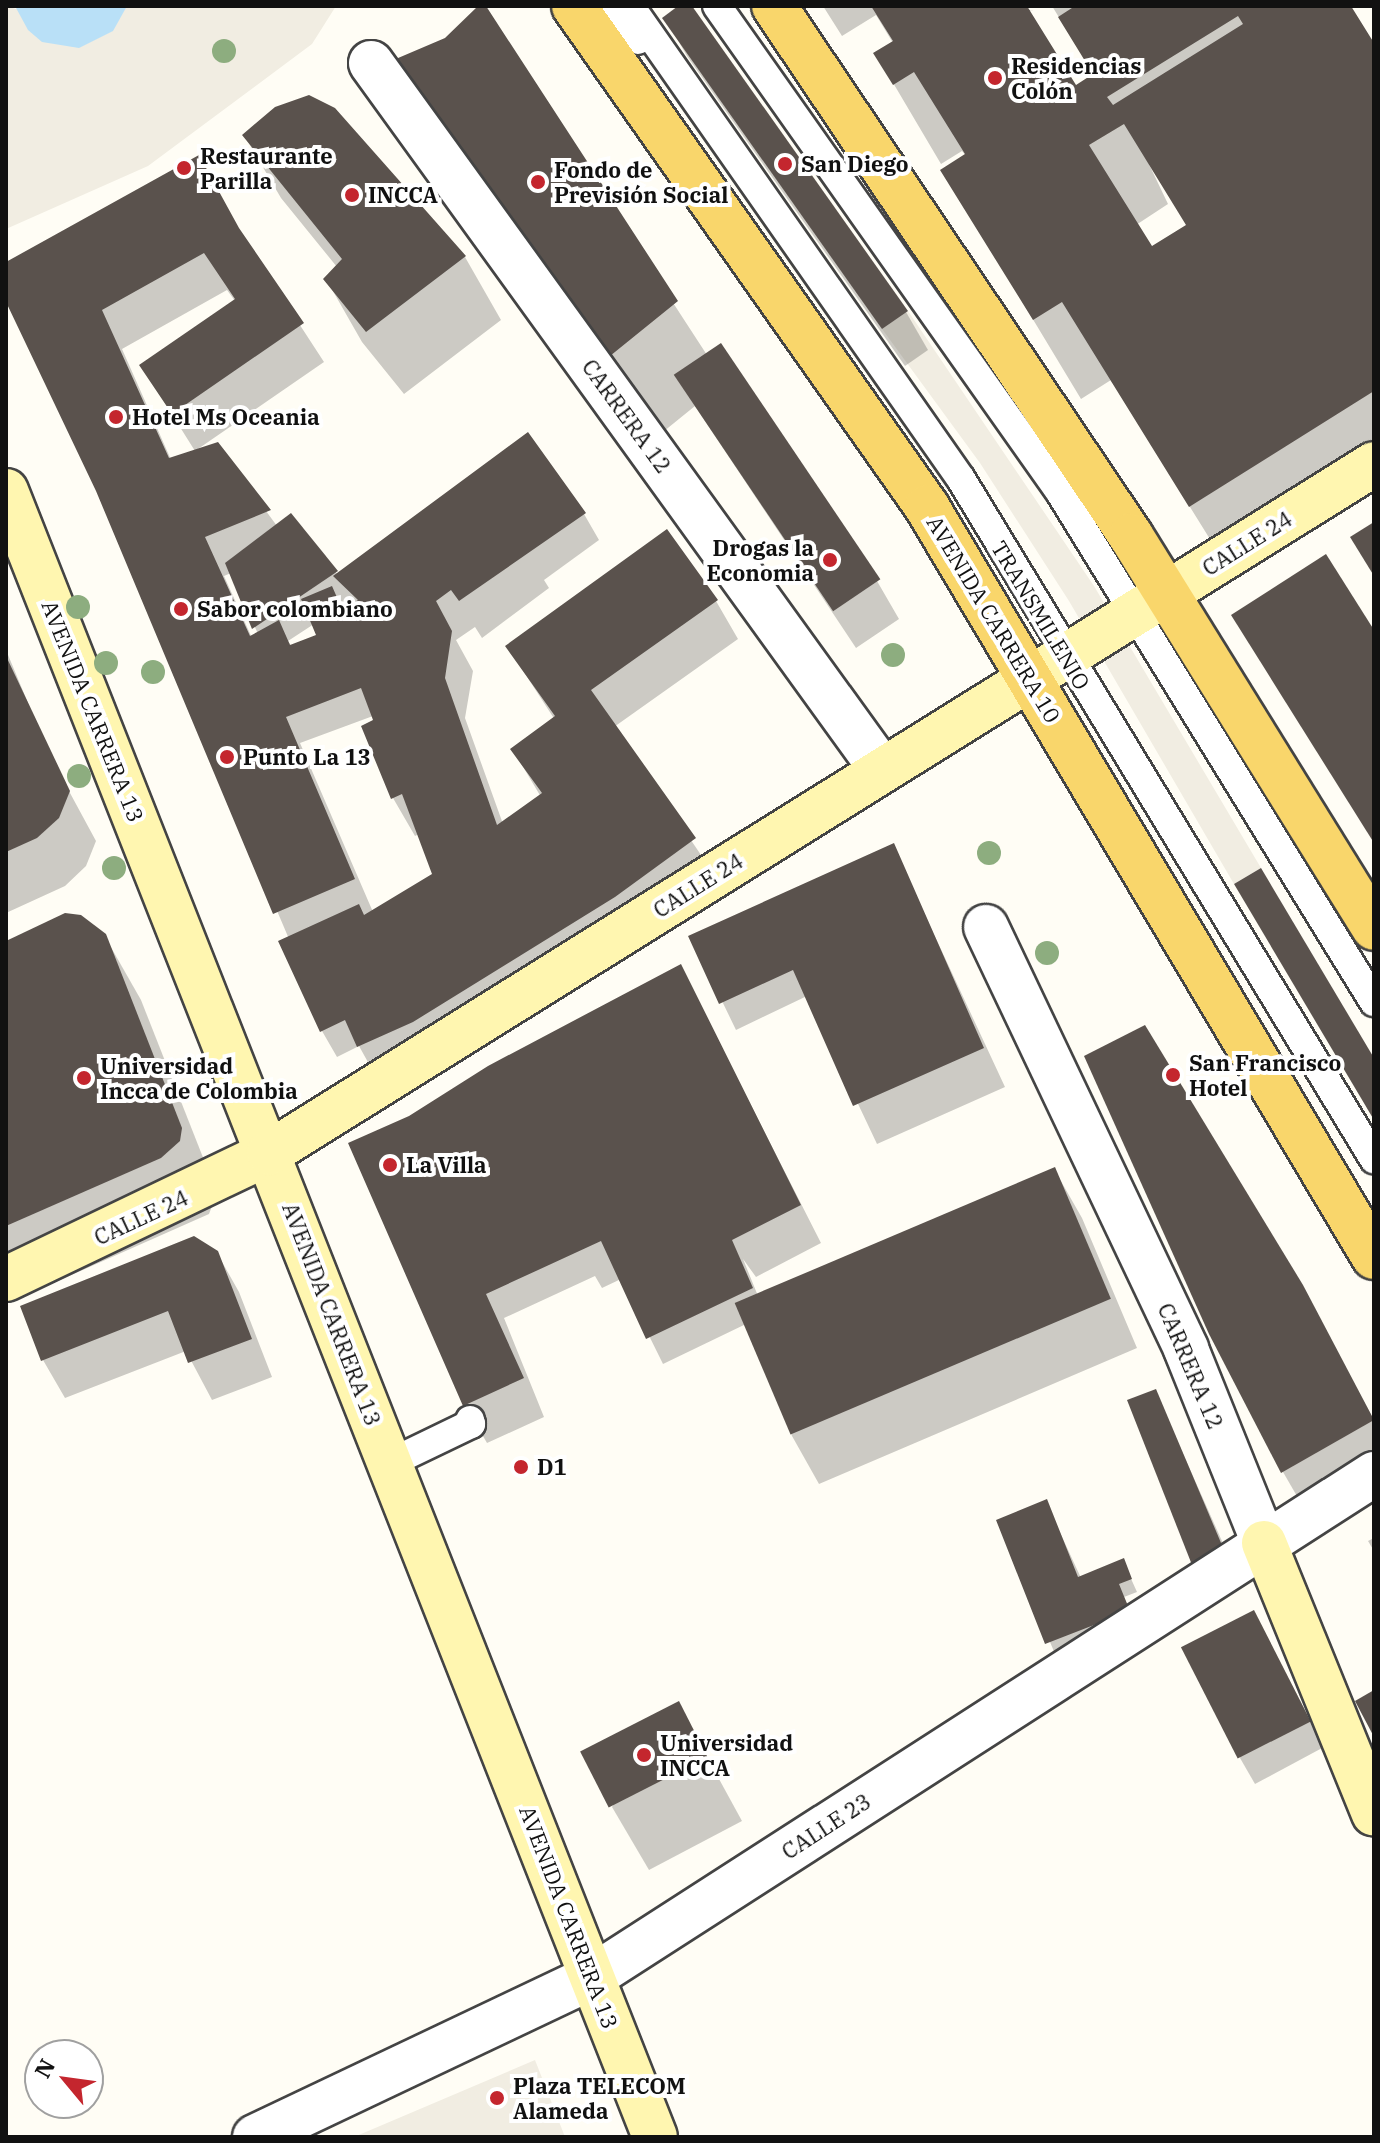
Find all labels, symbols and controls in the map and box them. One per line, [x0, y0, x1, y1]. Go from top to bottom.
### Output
place label: Residencias Colón [1011, 52, 1141, 104]
marker: Residencias Colón [986, 69, 1004, 87]
place label: Restaurante Parilla [200, 142, 333, 194]
place label: San Diego [801, 151, 909, 177]
marker: San Diego [776, 155, 794, 173]
place label: Fondo de Previsión Social [554, 156, 728, 208]
marker: Restaurante Parilla [175, 159, 193, 177]
marker: Fondo de Previsión Social [529, 173, 547, 191]
place label: INCCA [368, 182, 438, 208]
marker: INCCA [343, 186, 361, 204]
street label: CARRERA 12 [577, 354, 677, 478]
place label: Hotel Ms Oceania [132, 404, 320, 430]
marker: Hotel Ms Oceania [107, 408, 125, 426]
street label: CALLE 24 [1197, 505, 1297, 581]
street label: AVENIDA CARRERA 10 [922, 511, 1066, 727]
place label: Drogas la Economia [707, 534, 814, 586]
street label: TRANSMILENIO [986, 536, 1096, 694]
marker: Drogas la Economia [821, 551, 839, 569]
street label: AVENIDA CARRERA 13 [36, 596, 150, 826]
place label: Sabor colombiano [197, 596, 393, 622]
marker: Sabor colombiano [172, 600, 190, 618]
place label: Punto La 13 [243, 744, 371, 770]
marker: Punto La 13 [218, 748, 236, 766]
street label: CALLE 24 [648, 847, 748, 923]
place label: San Francisco Hotel [1189, 1049, 1341, 1100]
place label: Universidad Incca de Colombia [100, 1052, 298, 1104]
marker: San Francisco Hotel [1164, 1066, 1182, 1084]
marker: Universidad Incca de Colombia [75, 1069, 93, 1087]
place label: La Villa [406, 1152, 487, 1178]
marker: La Villa [381, 1156, 399, 1174]
street label: CALLE 24 [90, 1184, 192, 1250]
street label: AVENIDA CARRERA 13 [277, 1199, 387, 1429]
street label: CARRERA 12 [1153, 1299, 1229, 1433]
place label: D1 [537, 1454, 567, 1480]
marker: D1 [512, 1458, 530, 1476]
place label: Universidad INCCA [660, 1729, 793, 1780]
marker: Universidad INCCA [635, 1746, 653, 1764]
street label: CALLE 23 [777, 1787, 875, 1865]
street label: AVENIDA CARRERA 13 [514, 1802, 624, 2032]
north arrow [24, 2039, 104, 2119]
text: N [27, 2053, 61, 2083]
place label: Plaza TELECOM Alameda [513, 2072, 686, 2124]
marker: Plaza TELECOM Alameda [488, 2089, 506, 2107]

